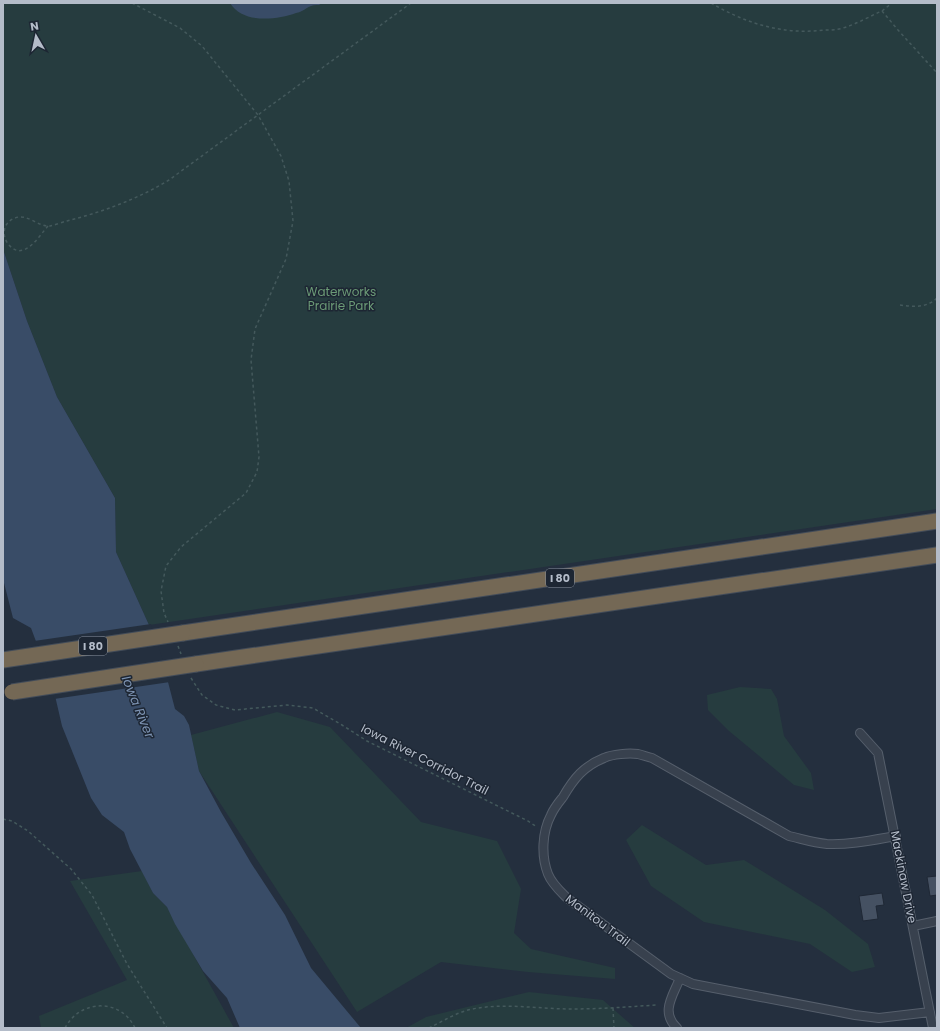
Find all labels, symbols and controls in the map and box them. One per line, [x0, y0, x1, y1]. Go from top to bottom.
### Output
north arrow [16, 16, 56, 56]
text: N [29, 18, 40, 35]
park label: Waterworks Prairie Park [306, 283, 376, 314]
road number: I 80 [546, 569, 574, 587]
road number: I 80 [79, 637, 107, 655]
water label: Iowa River [117, 673, 160, 742]
street label: Iowa River Corridor Trail [358, 719, 492, 799]
street label: Mackinaw Drive [887, 829, 921, 925]
street label: Manitou Trail [562, 890, 634, 950]

